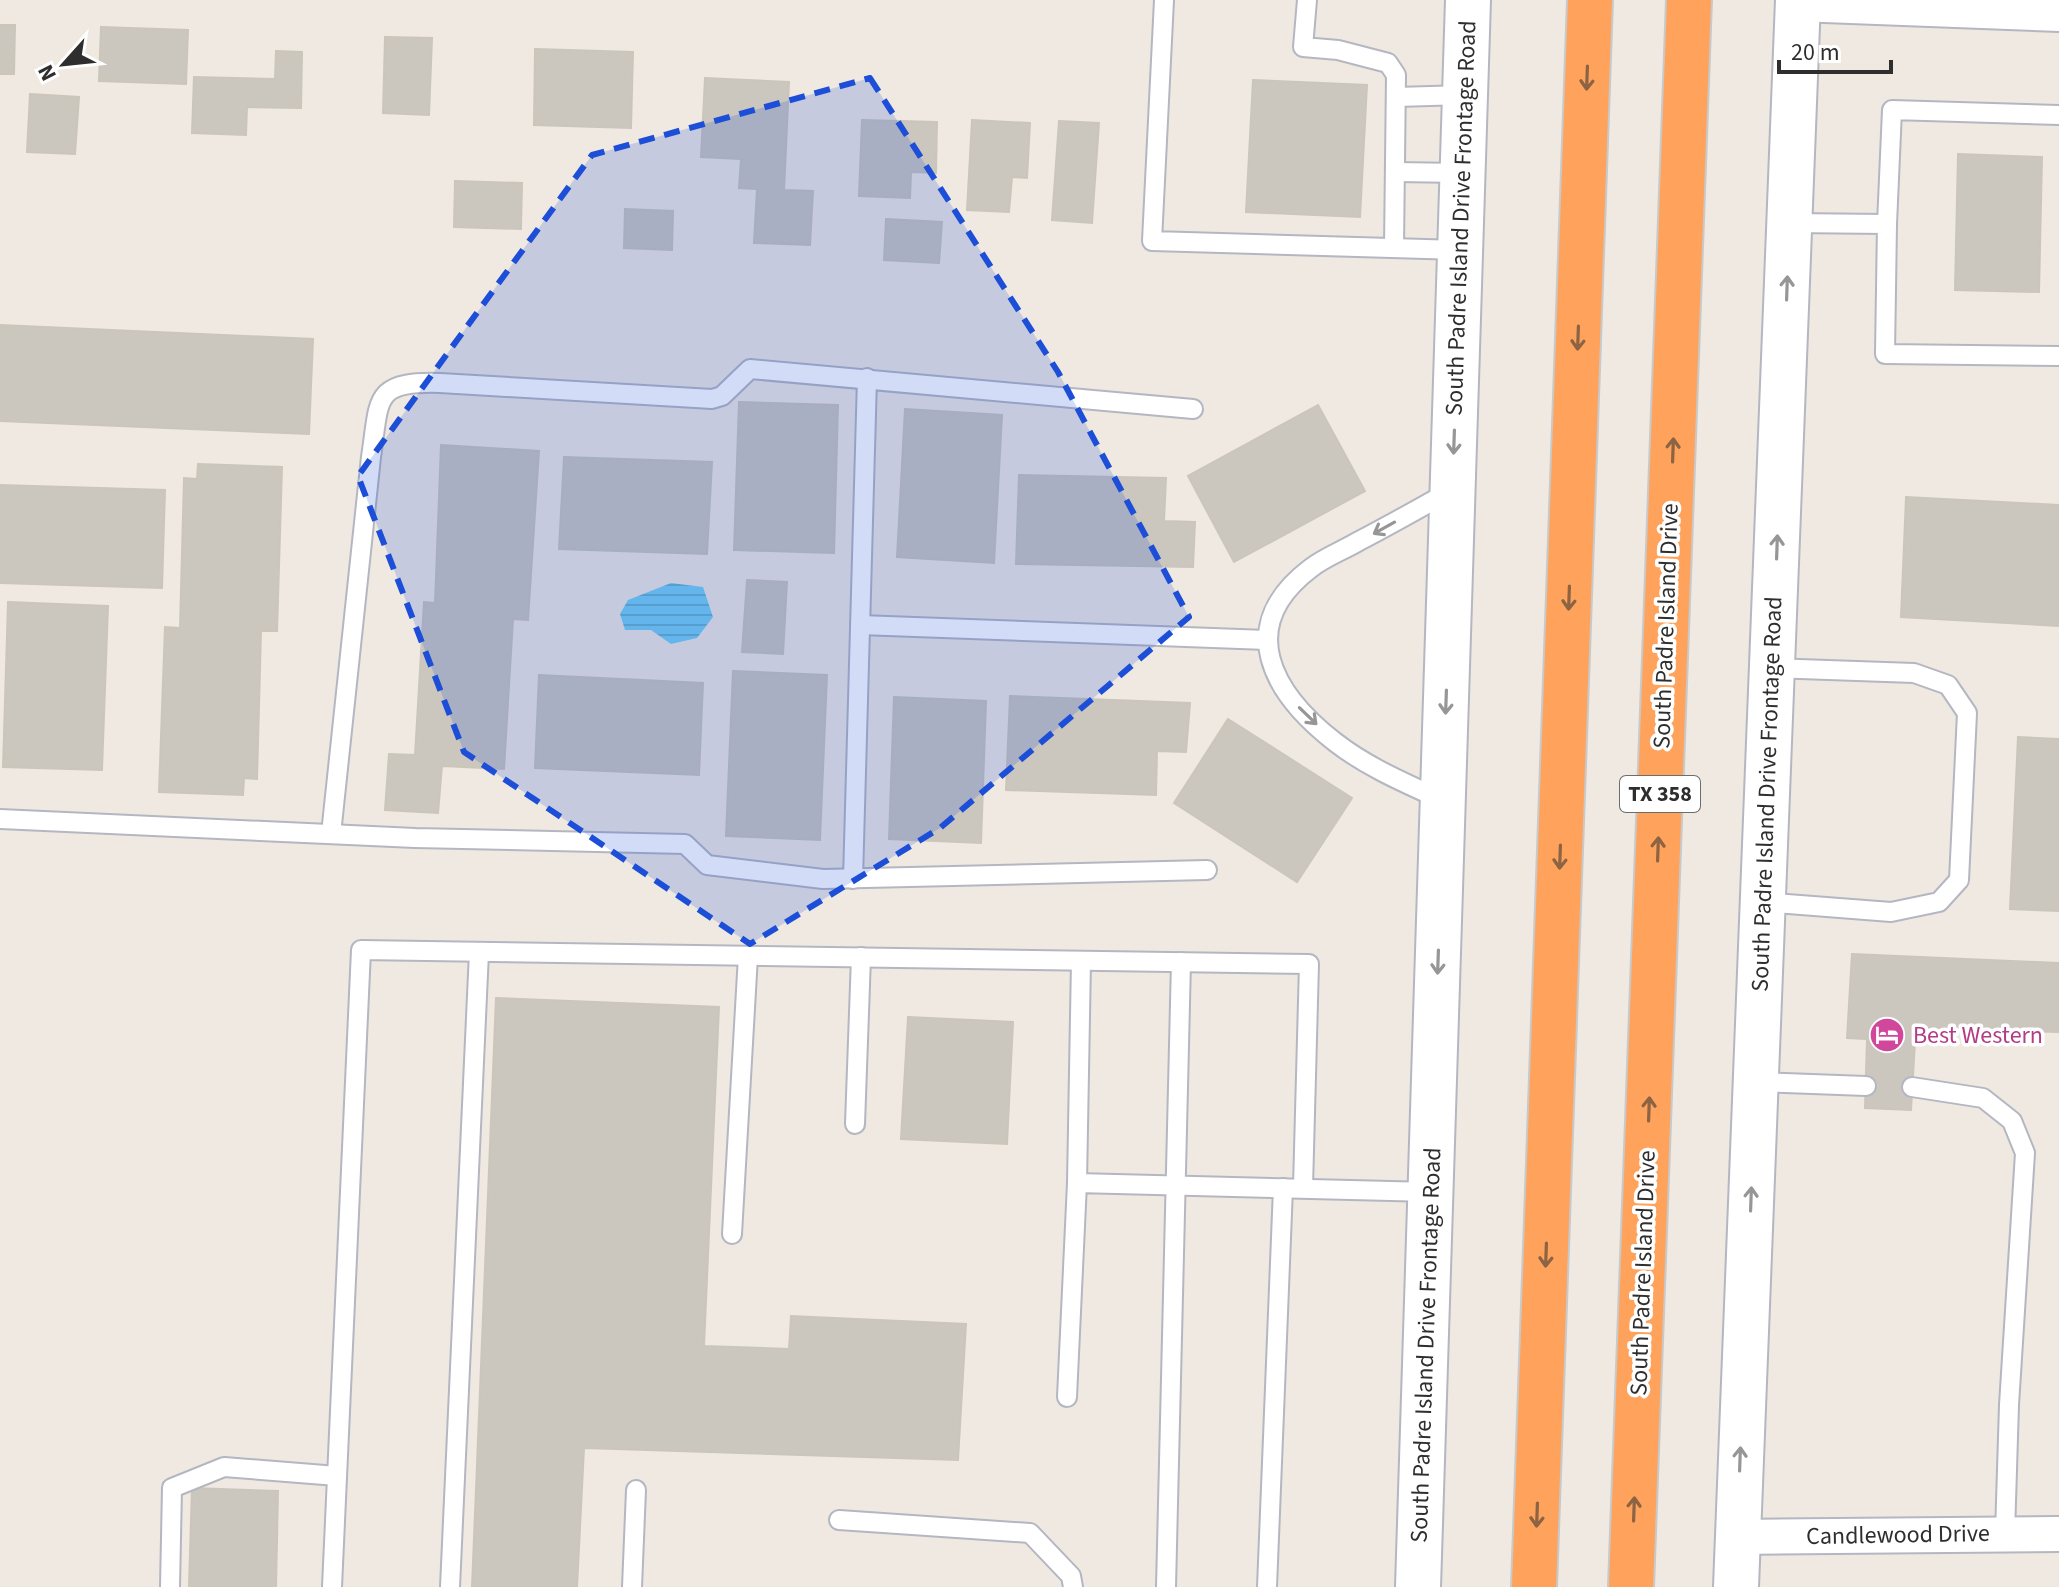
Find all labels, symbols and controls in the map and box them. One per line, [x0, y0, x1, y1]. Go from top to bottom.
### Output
street label: South Padre Island Drive Frontage Road [1437, 20, 1485, 416]
north arrow [24, 24, 104, 104]
scale bar [1779, 24, 1891, 74]
text: 20 m [1791, 35, 1840, 70]
text: N [29, 59, 65, 86]
one-way arrow [1580, 64, 1595, 91]
one-way arrow [1779, 275, 1794, 302]
one-way arrow [1571, 324, 1586, 351]
one-way arrow [1446, 428, 1461, 455]
one-way arrow [1665, 437, 1680, 464]
street label: South Padre Island Drive [1644, 503, 1688, 749]
one-way arrow [1373, 520, 1397, 536]
one-way arrow [1769, 534, 1784, 561]
one-way arrow [1561, 584, 1576, 611]
street label: South Padre Island Drive Frontage Road [1743, 596, 1791, 992]
one-way arrow [1438, 688, 1454, 715]
one-way arrow [1298, 707, 1318, 726]
road number: TX 358 [1620, 776, 1700, 812]
one-way arrow [1650, 836, 1665, 863]
one-way arrow [1552, 843, 1567, 870]
one-way arrow [1430, 948, 1446, 975]
hotel icon: Best Western [1868, 1016, 1906, 1054]
place label: Best Western [1913, 1018, 2043, 1053]
one-way arrow [1641, 1096, 1656, 1123]
street label: South Padre Island Drive Frontage Road [1402, 1147, 1450, 1543]
street label: South Padre Island Drive [1621, 1150, 1665, 1396]
one-way arrow [1743, 1186, 1758, 1213]
one-way arrow [1538, 1241, 1553, 1268]
one-way arrow [1733, 1446, 1748, 1473]
one-way arrow [1627, 1496, 1642, 1523]
one-way arrow [1529, 1501, 1544, 1528]
street label: Candlewood Drive [1806, 1516, 1990, 1554]

